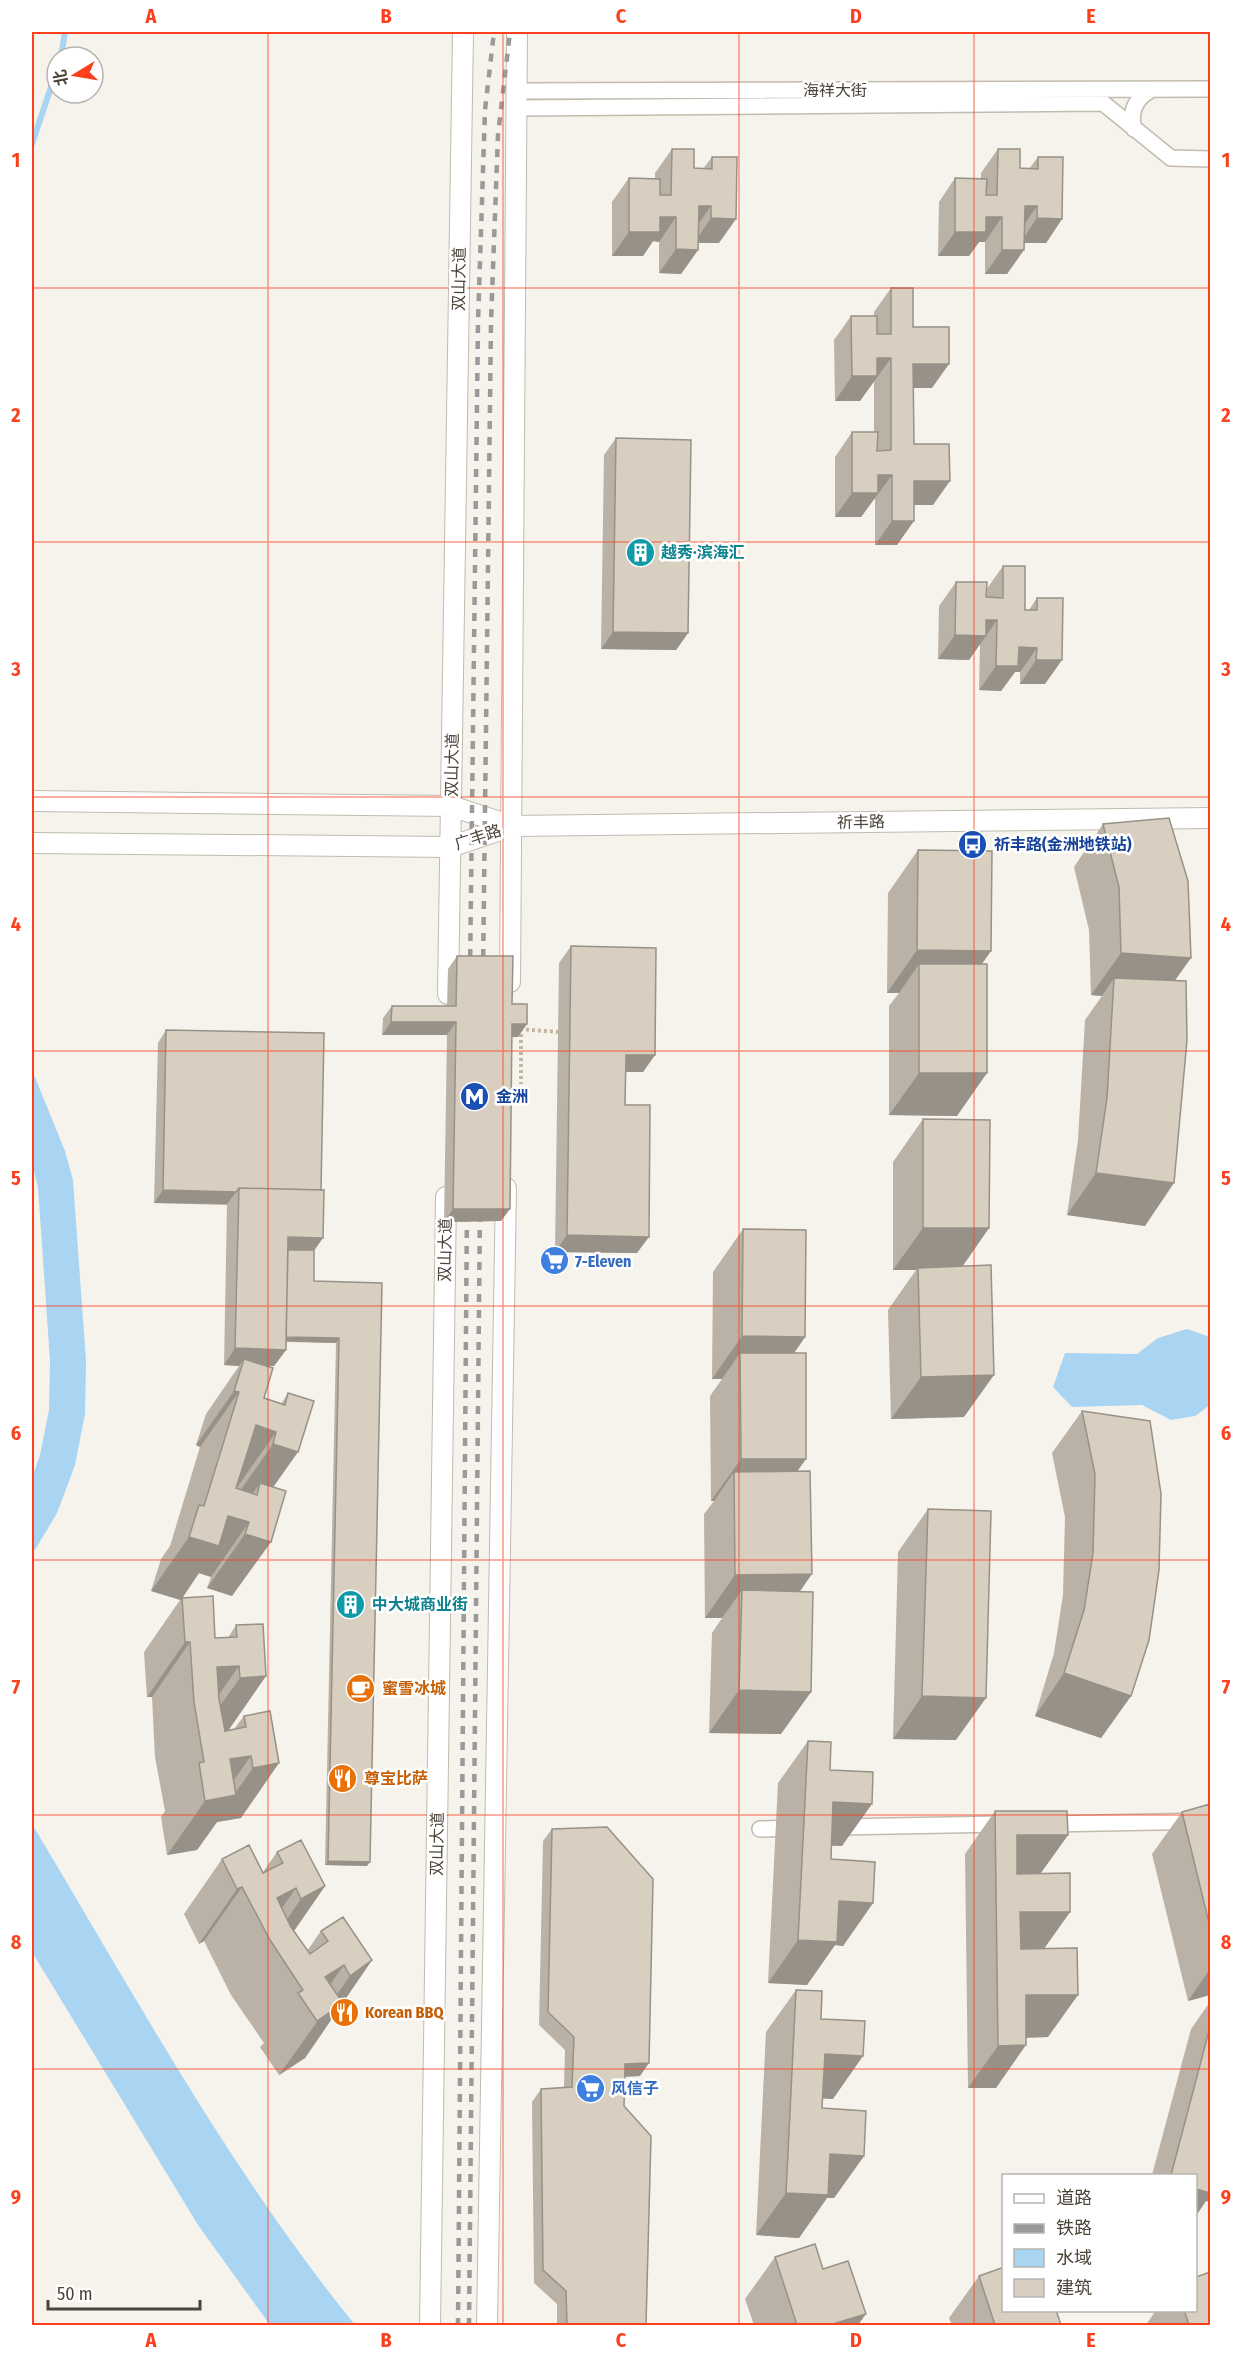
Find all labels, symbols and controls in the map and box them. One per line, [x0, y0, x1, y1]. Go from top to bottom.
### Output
text: A [145, 4, 158, 28]
text: B [380, 4, 392, 28]
text: C [616, 4, 627, 28]
text: D [850, 4, 862, 28]
text: E [1086, 4, 1096, 28]
north arrow [45, 45, 105, 105]
text: 北 [50, 68, 72, 87]
street label: 海祥大街 [803, 81, 867, 100]
text: 1 [12, 148, 20, 172]
text: 1 [1222, 148, 1230, 172]
street label: 双山大道 [449, 247, 469, 311]
text: 2 [10, 403, 21, 427]
text: 2 [1220, 403, 1231, 427]
building icon: 越秀·滨海汇 [624, 536, 656, 568]
place label: 越秀·滨海汇 [661, 543, 745, 562]
text: 3 [10, 657, 21, 681]
text: 3 [1220, 657, 1231, 681]
street label: 双山大道 [442, 733, 462, 797]
street label: 祈丰路 [837, 812, 885, 832]
street label: 广丰路 [452, 821, 504, 853]
bus stop icon: 祈丰路(金洲地铁站) [957, 828, 989, 860]
place label: 祈丰路(金洲地铁站) [994, 835, 1132, 854]
text: 4 [11, 912, 21, 936]
text: 4 [1221, 912, 1231, 936]
metro station icon: 金洲 [459, 1080, 491, 1112]
place label: 金洲 [496, 1087, 528, 1106]
text: 5 [11, 1166, 21, 1190]
text: 5 [1221, 1166, 1231, 1190]
street label: 双山大道 [435, 1218, 455, 1282]
supermarket icon: 7-Eleven [538, 1245, 570, 1277]
place label: 7-Eleven [575, 1252, 631, 1271]
text: 6 [11, 1421, 21, 1445]
text: 6 [1221, 1421, 1231, 1445]
building icon: 中大城商业街 [335, 1588, 367, 1620]
place label: 中大城商业街 [372, 1595, 468, 1614]
cafe icon: 蜜雪冰城 [345, 1672, 377, 1704]
text: 7 [12, 1675, 21, 1699]
text: 7 [1222, 1675, 1231, 1699]
place label: 蜜雪冰城 [382, 1679, 446, 1698]
restaurant icon: 尊宝比萨 [327, 1762, 359, 1794]
place label: 尊宝比萨 [364, 1769, 428, 1788]
street label: 双山大道 [427, 1812, 447, 1876]
text: 8 [11, 1930, 22, 1954]
text: 8 [1221, 1930, 1232, 1954]
restaurant icon: Korean BBQ [328, 1996, 360, 2028]
place label: Korean BBQ [365, 2003, 444, 2022]
supermarket icon: 风信子 [574, 2072, 606, 2104]
place label: 风信子 [611, 2079, 659, 2098]
legend [1002, 2174, 1197, 2312]
text: 9 [11, 2185, 21, 2209]
text: 9 [1221, 2185, 1231, 2209]
text: 道路 [1056, 2187, 1092, 2209]
text: 铁路 [1056, 2217, 1092, 2239]
text: 水域 [1056, 2247, 1092, 2269]
scale bar [48, 2273, 200, 2311]
text: 建筑 [1056, 2277, 1092, 2299]
text: 50 m [57, 2283, 93, 2305]
text: A [145, 2328, 158, 2352]
text: B [380, 2328, 392, 2352]
text: C [616, 2328, 627, 2352]
text: D [850, 2328, 862, 2352]
text: E [1086, 2328, 1096, 2352]

